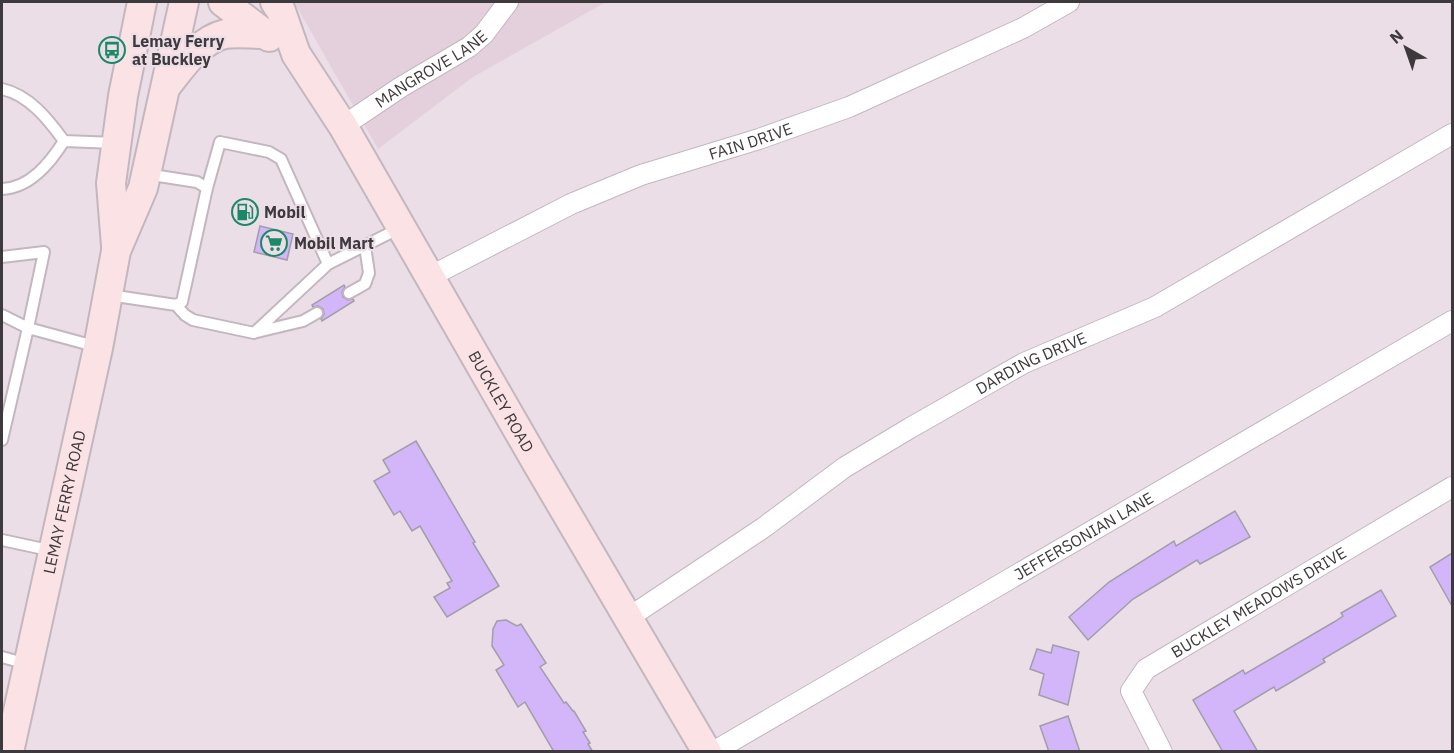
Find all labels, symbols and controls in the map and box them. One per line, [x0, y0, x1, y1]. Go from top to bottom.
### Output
north arrow [1376, 18, 1436, 78]
text: N [1385, 25, 1407, 48]
street label: MANGROVE LANE [371, 26, 491, 112]
place label: Lemay Ferry at Buckley [132, 31, 225, 69]
bus stop icon: Lemay Ferry at Buckley [97, 35, 127, 65]
street label: FAIN DRIVE [706, 118, 795, 164]
fuel station icon: Mobil [230, 197, 260, 227]
place label: Mobil [264, 202, 305, 222]
supermarket icon: Mobil Mart [259, 228, 289, 258]
place label: Mobil Mart [294, 233, 374, 253]
street label: DARDING DRIVE [972, 327, 1090, 398]
street label: BUCKLEY ROAD [464, 347, 538, 456]
street label: LEMAY FERRY ROAD [39, 428, 90, 576]
street label: JEFFERSONIAN LANE [1010, 487, 1157, 584]
street label: BUCKLEY MEADOWS DRIVE [1167, 542, 1350, 662]

